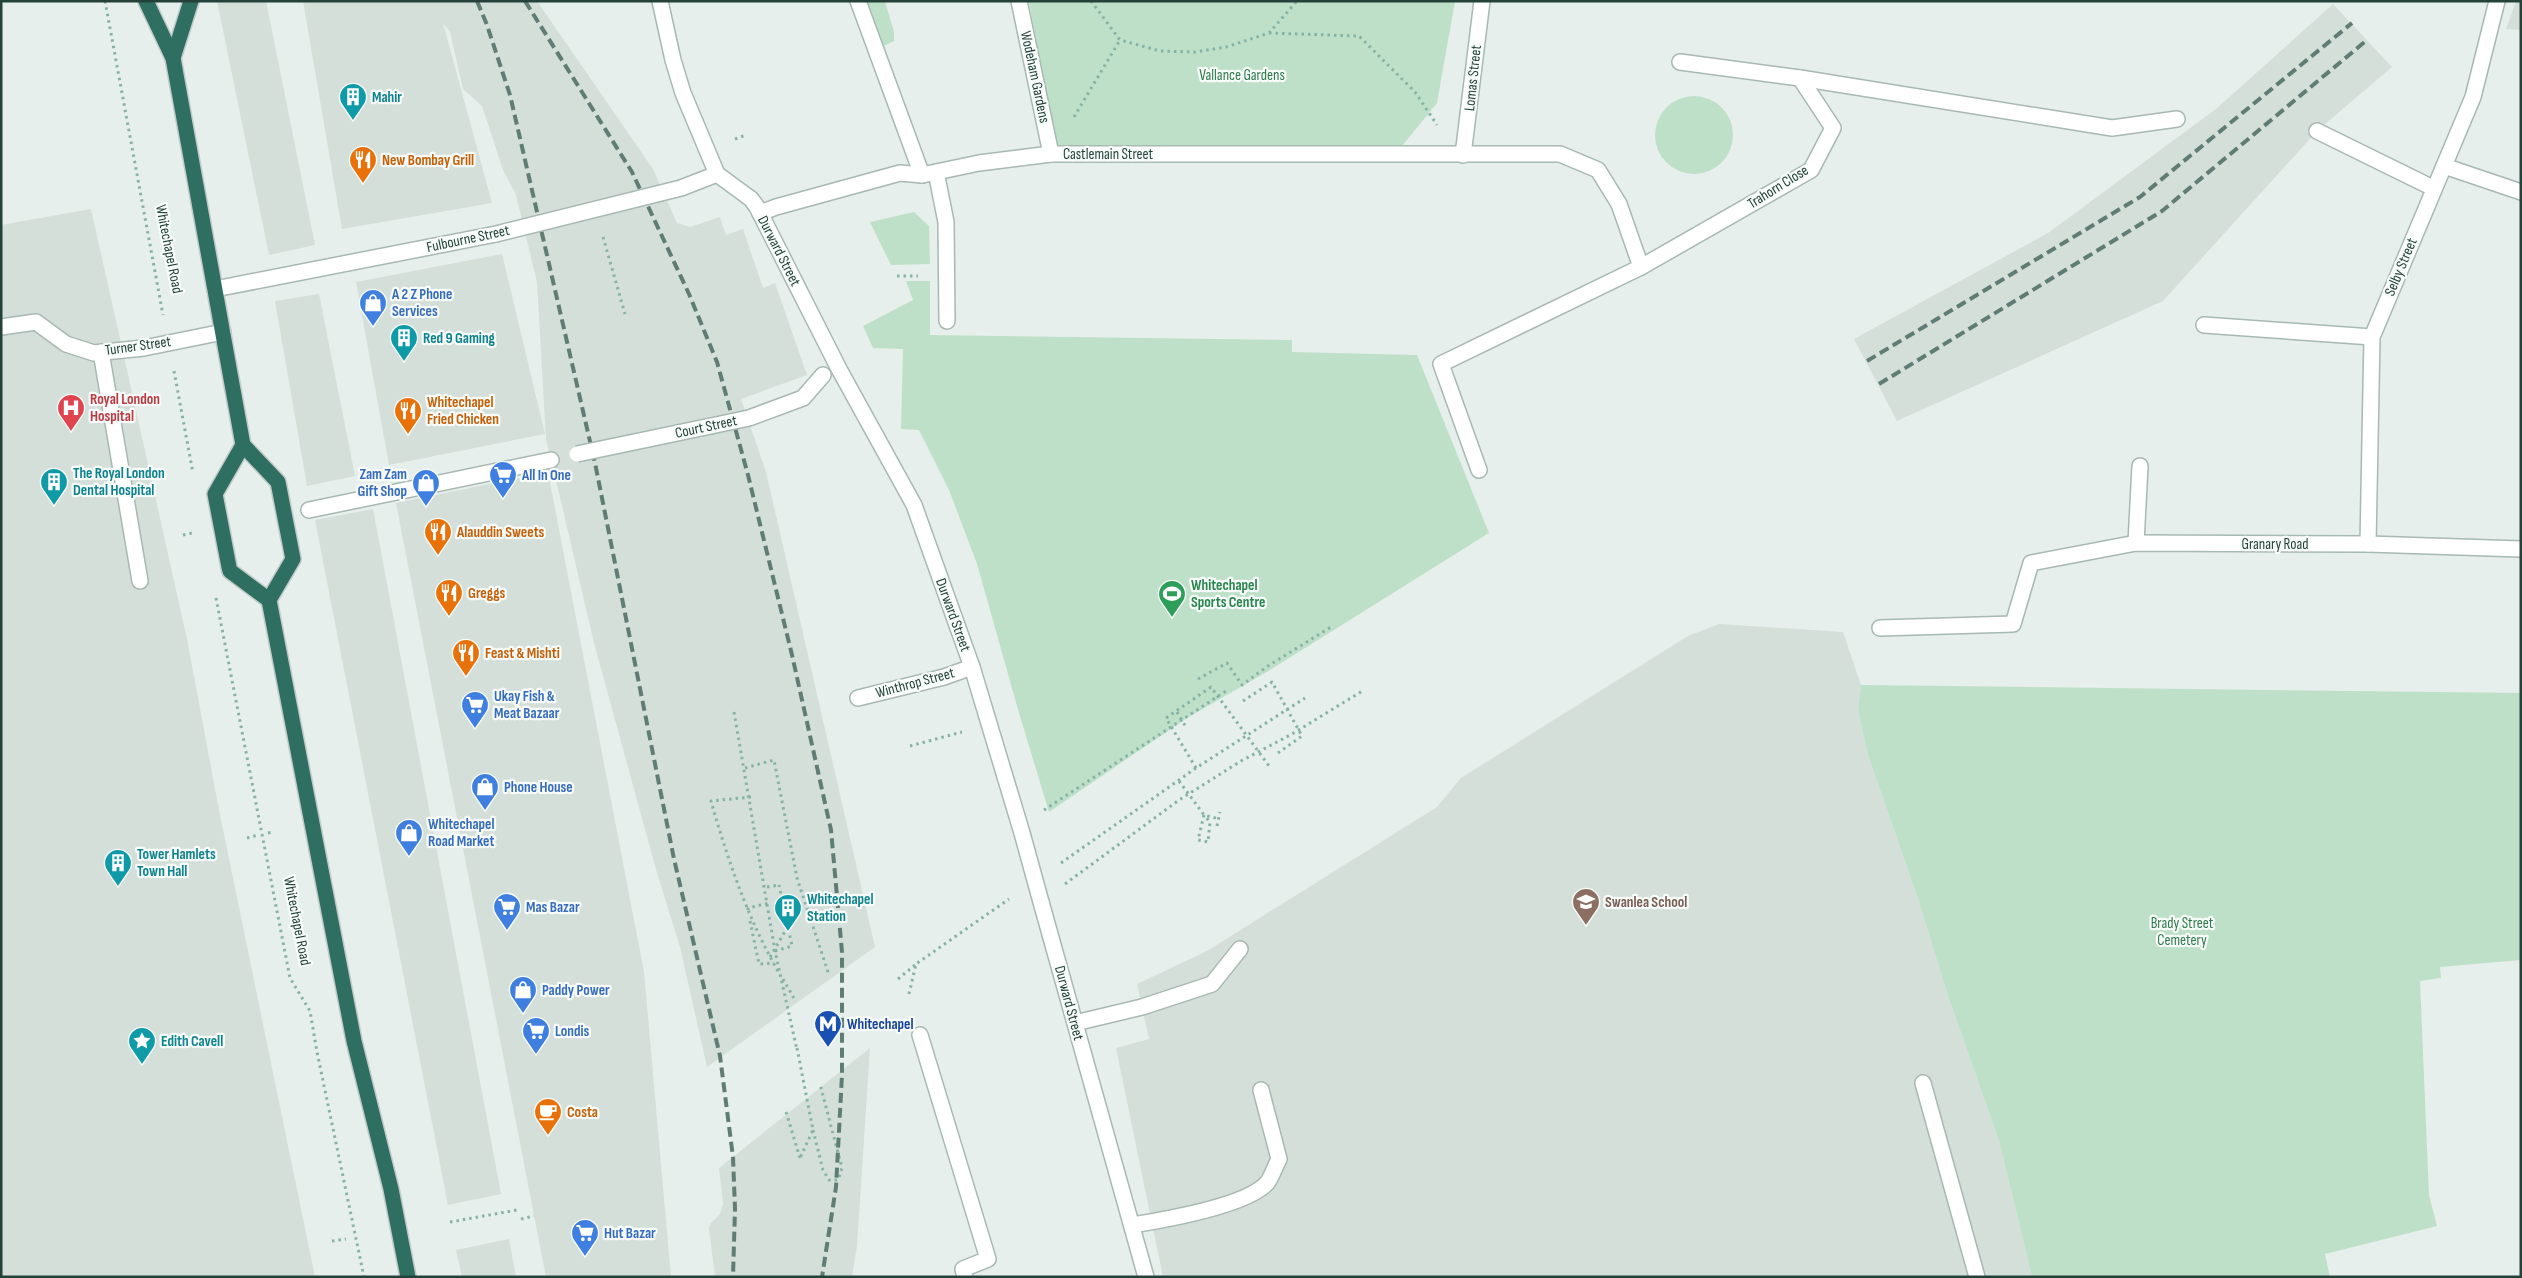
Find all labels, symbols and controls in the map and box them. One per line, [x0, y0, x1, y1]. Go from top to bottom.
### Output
street label: Wodeham Gardens [1016, 29, 1054, 125]
street label: Lomas Street [1460, 44, 1486, 112]
park label: Vallance Gardens [1199, 66, 1285, 85]
building icon: Mahir [338, 82, 368, 121]
place label: Mahir [372, 88, 402, 107]
restaurant icon: New Bombay Grill [348, 145, 378, 184]
street label: Castlemain Street [1063, 145, 1154, 164]
place label: New Bombay Grill [382, 151, 474, 170]
street label: Trahorn Close [1744, 161, 1812, 213]
street label: Whitechapel Road [151, 203, 187, 295]
street label: Durward Street [753, 213, 805, 290]
street label: Fulbourne Street [425, 221, 512, 257]
street label: Selby Street [2380, 235, 2422, 299]
place label: A 2 Z Phone Services [391, 285, 452, 321]
shop icon: A 2 Z Phone Services [358, 288, 388, 327]
building icon: Red 9 Gaming [389, 323, 419, 362]
place label: Red 9 Gaming [423, 329, 496, 348]
street label: Turner Street [104, 332, 173, 360]
place label: Royal London Hospital [90, 390, 160, 426]
hospital icon: Royal London Hospital [56, 393, 86, 432]
place label: Whitechapel Fried Chicken [427, 393, 499, 429]
restaurant icon: Whitechapel Fried Chicken [393, 396, 423, 435]
street label: Court Street [673, 411, 739, 443]
supermarket icon: All In One [488, 460, 518, 499]
place label: The Royal London Dental Hospital [73, 464, 165, 500]
place label: Zam Zam Gift Shop [358, 465, 407, 501]
place label: All In One [521, 466, 571, 485]
building icon: The Royal London Dental Hospital [39, 467, 69, 506]
shop icon: Zam Zam Gift Shop [411, 468, 441, 507]
restaurant icon: Alauddin Sweets [423, 517, 453, 556]
place label: Alauddin Sweets [456, 523, 545, 542]
street label: Granary Road [2241, 535, 2309, 554]
street label: Durward Street [931, 576, 975, 655]
place label: Whitechapel Sports Centre [1191, 576, 1265, 612]
restaurant icon: Greggs [434, 578, 464, 617]
sports icon: Whitechapel Sports Centre [1157, 579, 1187, 618]
place label: Greggs [468, 584, 505, 603]
restaurant icon: Feast & Mishti [451, 638, 481, 677]
place label: Feast & Mishti [485, 644, 560, 663]
street label: Winthrop Street [874, 663, 957, 703]
place label: Ukay Fish & Meat Bazaar [494, 687, 560, 723]
supermarket icon: Ukay Fish & Meat Bazaar [460, 690, 490, 729]
shop icon: Phone House [470, 772, 500, 811]
place label: Phone House [504, 778, 573, 797]
place label: Whitechapel Road Market [428, 815, 495, 851]
shop icon: Whitechapel Road Market [394, 818, 424, 857]
place label: Tower Hamlets Town Hall [137, 845, 216, 881]
building icon: Tower Hamlets Town Hall [103, 848, 133, 887]
street label: Whitechapel Road [279, 875, 315, 967]
school or university icon: Swanlea School [1571, 887, 1601, 926]
place label: Whitechapel Station [807, 890, 874, 926]
supermarket icon: Mas Bazar [492, 892, 522, 931]
building icon: Whitechapel Station [773, 893, 803, 932]
place label: Swanlea School [1605, 893, 1687, 912]
place label: Mas Bazar [526, 898, 580, 917]
park label: Brady Street Cemetery [2151, 914, 2214, 950]
street label: Durward Street [1050, 964, 1088, 1043]
shop icon: Paddy Power [508, 975, 538, 1014]
place label: Paddy Power [542, 981, 610, 1000]
metro station icon: Whitechapel [813, 1009, 843, 1048]
place label: Whitechapel [847, 1015, 914, 1034]
supermarket icon: Londis [521, 1016, 551, 1055]
place label: Londis [555, 1022, 590, 1041]
place icon: Edith Cavell [127, 1026, 157, 1065]
place label: Edith Cavell [161, 1032, 223, 1051]
cafe icon: Costa [533, 1097, 563, 1136]
place label: Costa [567, 1103, 598, 1122]
supermarket icon: Hut Bazar [570, 1218, 600, 1257]
place label: Hut Bazar [604, 1224, 656, 1243]

